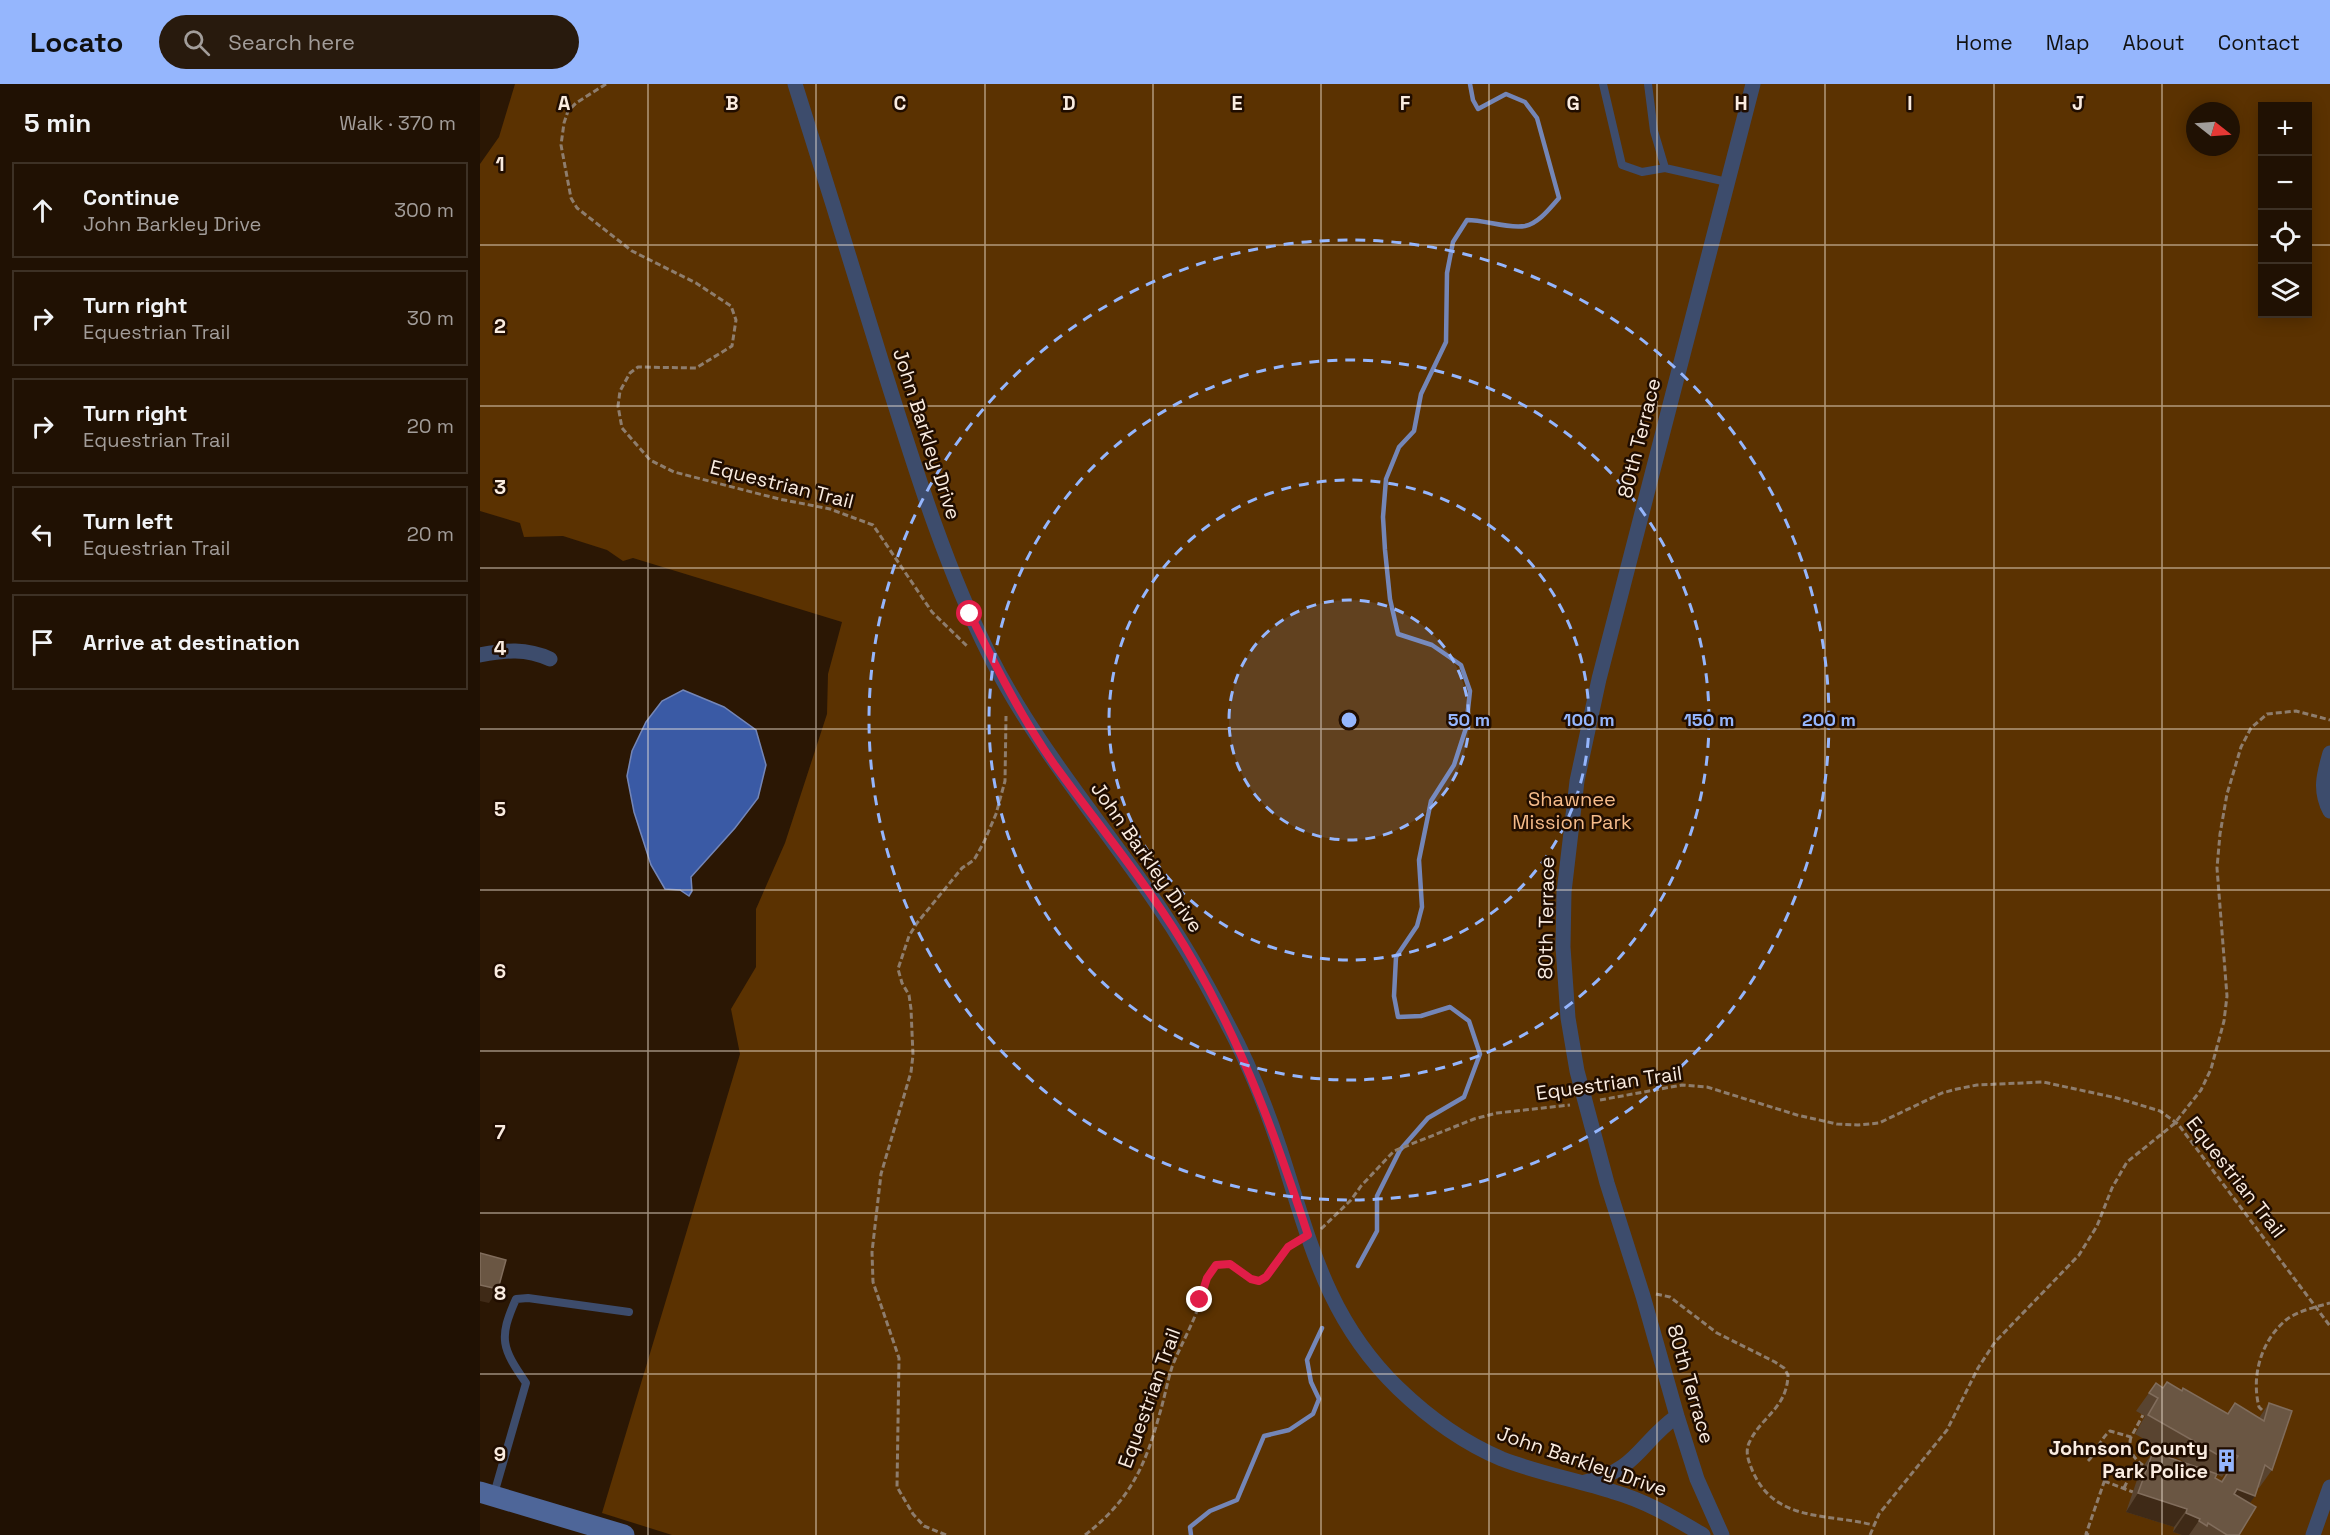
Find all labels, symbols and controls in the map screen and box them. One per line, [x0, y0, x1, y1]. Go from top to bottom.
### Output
search box [159, 15, 579, 69]
text: Locato [30, 24, 123, 60]
icon: search [180, 26, 213, 59]
text: Search here [228, 28, 355, 56]
text: Home [1955, 29, 2013, 56]
text: Map [2046, 29, 2090, 56]
text: About [2123, 29, 2185, 56]
text: Contact [2218, 29, 2300, 56]
text: A [558, 90, 571, 116]
text: B [725, 90, 739, 116]
text: C [894, 90, 907, 116]
text: D [1062, 90, 1076, 116]
text: E [1231, 90, 1243, 116]
text: F [1400, 90, 1411, 116]
text: G [1566, 90, 1580, 116]
text: H [1734, 90, 1748, 116]
text: I [1907, 90, 1913, 116]
text: J [2072, 90, 2084, 116]
north arrow [2186, 102, 2240, 156]
map controls [2258, 102, 2312, 318]
button: + [2258, 102, 2312, 156]
text: 5 min [24, 106, 91, 140]
text: Walk · 370 m [339, 110, 456, 136]
text: 1 [495, 151, 505, 177]
button: − [2258, 156, 2312, 210]
text: Continue [83, 183, 179, 211]
icon: ahead [26, 194, 59, 227]
text: 300 m [394, 197, 454, 223]
button: locate [2258, 210, 2312, 264]
text: John Barkley Drive [83, 211, 261, 237]
button: layers [2258, 264, 2312, 318]
text: Turn right [83, 291, 188, 319]
icon: right [26, 302, 59, 335]
text: 30 m [407, 305, 454, 331]
text: 2 [494, 313, 506, 339]
text: Equestrian Trail [83, 319, 230, 345]
street label: John Barkley Drive [887, 345, 967, 523]
street label: 80th Terrace [1612, 375, 1666, 501]
text: Turn right [83, 399, 188, 427]
icon: right [26, 410, 59, 443]
text: 20 m [407, 413, 454, 439]
text: Equestrian Trail [83, 427, 230, 453]
street label: Equestrian Trail [707, 454, 857, 514]
text: 3 [494, 474, 506, 500]
text: Turn left [83, 507, 173, 535]
icon: left [26, 518, 59, 551]
text: 20 m [407, 521, 454, 547]
text: Equestrian Trail [83, 535, 230, 561]
route start [956, 600, 982, 626]
icon: arrive [26, 626, 59, 659]
text: Arrive at destination [83, 628, 300, 656]
text: 4 [494, 635, 507, 661]
text: 50 m [1448, 708, 1490, 731]
text: 100 m [1563, 708, 1615, 731]
text: 150 m [1684, 708, 1734, 731]
text: 200 m [1802, 708, 1856, 731]
centre of rings [1339, 710, 1359, 730]
street label: John Barkley Drive [1085, 776, 1209, 938]
park label: Shawnee Mission Park [1512, 786, 1632, 835]
text: 5 [494, 796, 506, 822]
street label: 80th Terrace [1532, 856, 1560, 980]
text: 6 [494, 958, 506, 984]
street label: Equestrian Trail [1534, 1060, 1684, 1106]
street label: Equestrian Trail [2180, 1111, 2292, 1243]
text: 7 [494, 1119, 506, 1145]
text: 8 [494, 1280, 506, 1306]
route end [1186, 1286, 1212, 1312]
street label: 80th Terrace [1662, 1321, 1720, 1447]
street label: Equestrian Trail [1112, 1324, 1186, 1472]
street label: John Barkley Drive [1493, 1420, 1671, 1502]
place label: Johnson County Park Police [2049, 1435, 2208, 1484]
text: 9 [494, 1441, 506, 1467]
building icon: Johnson County Park Police [2213, 1447, 2239, 1473]

